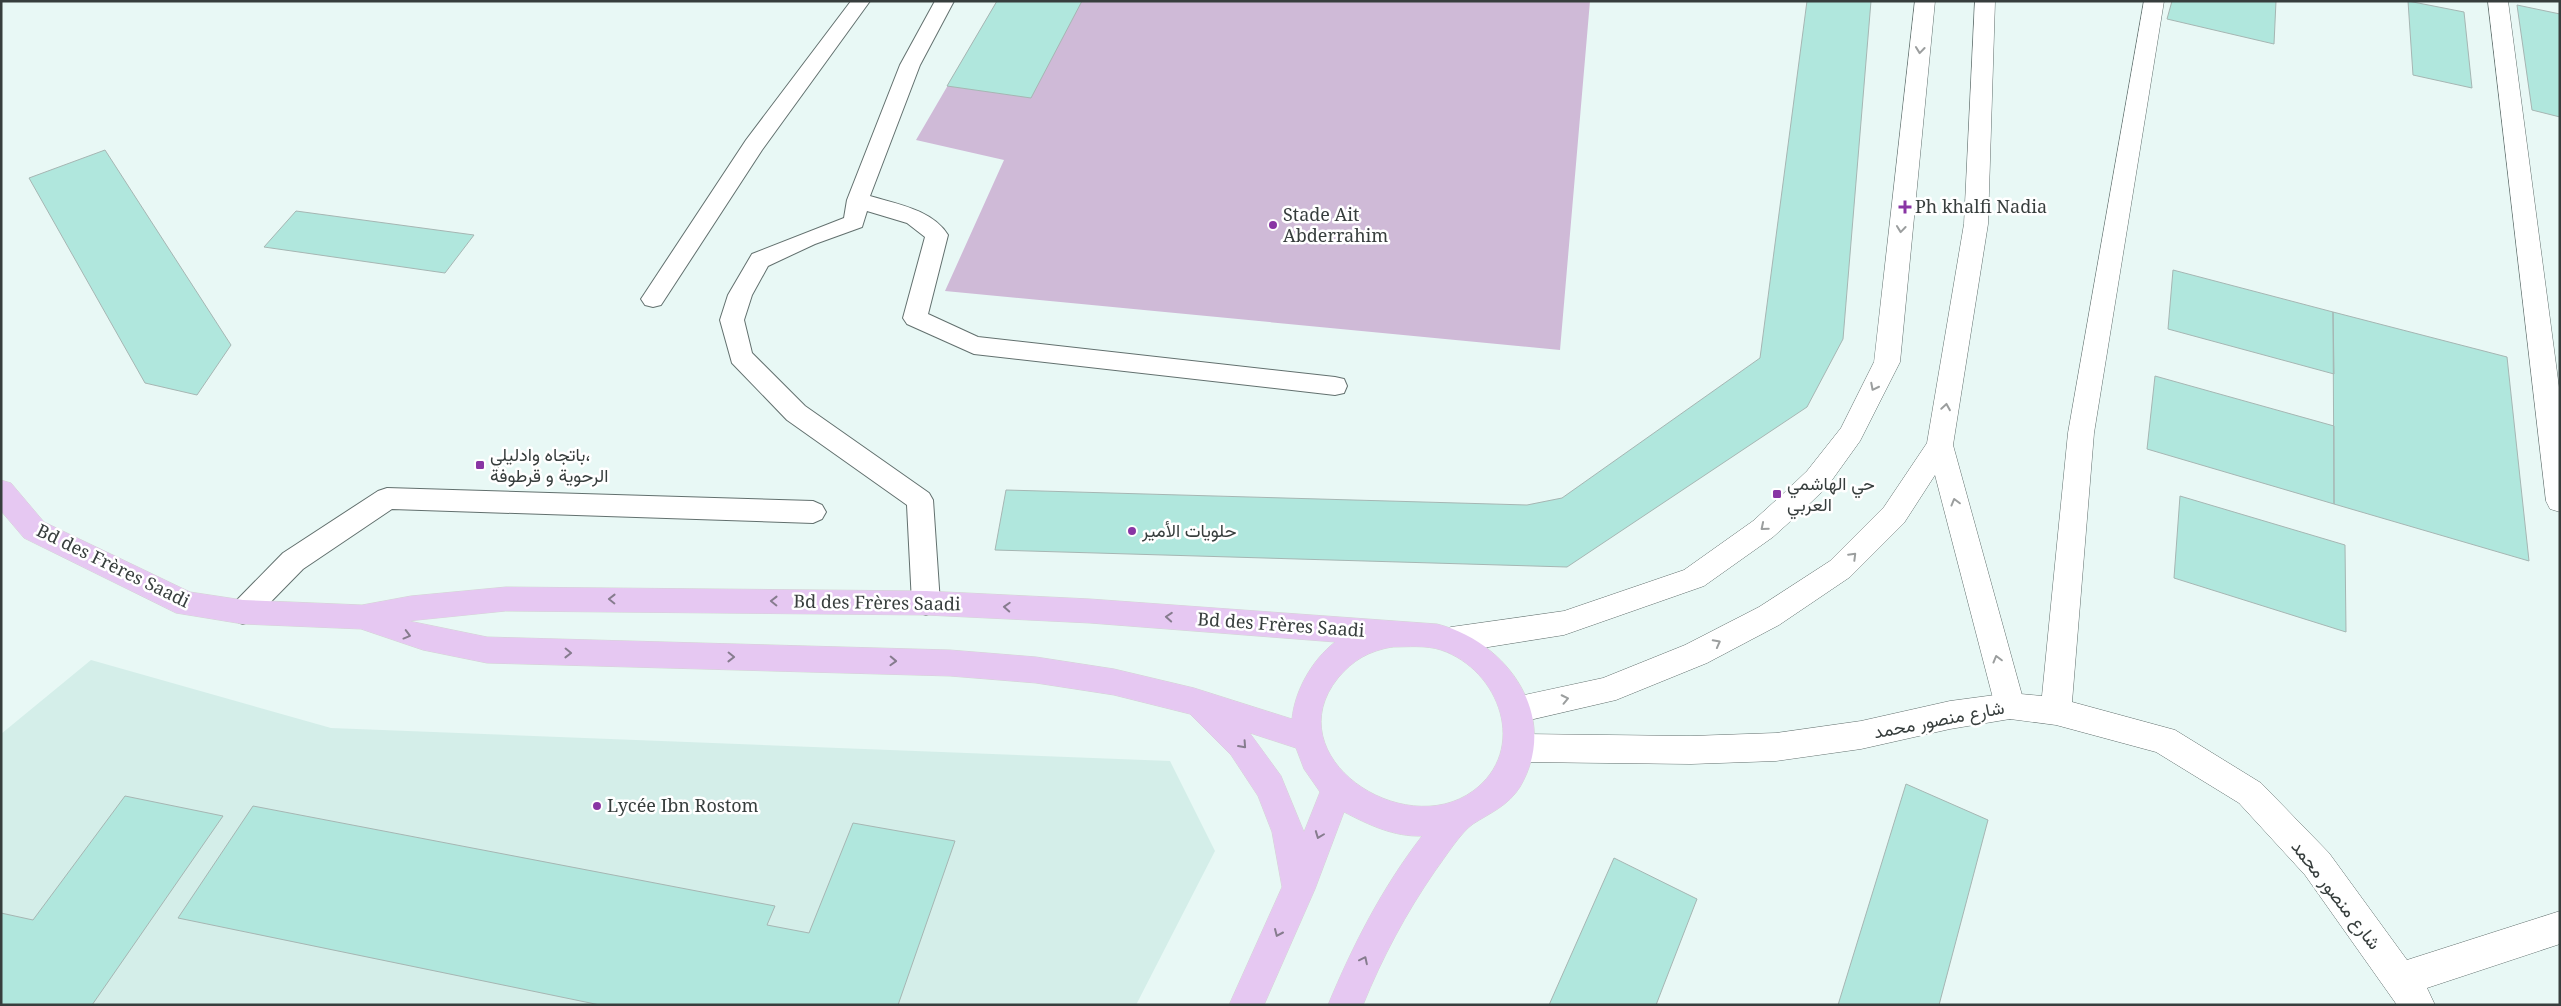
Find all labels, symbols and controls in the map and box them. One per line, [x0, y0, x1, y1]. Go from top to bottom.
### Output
one-way arrow [1915, 46, 1926, 54]
place label: Ph khalfi Nadia [1915, 194, 2047, 218]
marker: Ph khalfi Nadia [1899, 201, 1911, 213]
place label: Stade Ait Abderrahim [1283, 202, 1388, 247]
marker: Stade Ait Abderrahim [1267, 219, 1279, 231]
one-way arrow [1896, 225, 1907, 233]
one-way arrow [1870, 382, 1880, 391]
one-way arrow [1940, 403, 1951, 411]
place label: باتجاه وادليلي، الرحوية و قرطوفة [490, 442, 608, 487]
marker: باتجاه وادليلي، الرحوية و قرطوفة [474, 459, 486, 471]
place label: حي الهاشمي العربي [1787, 471, 1875, 520]
marker: حي الهاشمي العربي [1771, 488, 1783, 500]
one-way arrow [1950, 497, 1961, 506]
street label: Bd des Frères Saadi [33, 518, 194, 613]
place label: حلويات الأمير [1141, 518, 1237, 542]
one-way arrow [1761, 522, 1770, 530]
marker: حلويات الأمير [1126, 525, 1138, 537]
one-way arrow [1847, 553, 1856, 562]
street label: Bd des Frères Saadi [793, 589, 961, 615]
one-way arrow [608, 594, 616, 604]
one-way arrow [770, 596, 778, 606]
one-way arrow [1002, 602, 1010, 613]
street label: Bd des Frères Saadi [1197, 606, 1366, 642]
one-way arrow [1165, 612, 1173, 623]
one-way arrow [403, 629, 411, 639]
one-way arrow [1711, 639, 1720, 649]
one-way arrow [564, 648, 572, 658]
one-way arrow [727, 652, 735, 662]
one-way arrow [1992, 654, 2003, 663]
one-way arrow [890, 656, 897, 666]
one-way arrow [1560, 695, 1569, 705]
street label: شارع منصور محمد [1871, 695, 2006, 744]
one-way arrow [1237, 740, 1246, 749]
place label: Lycée Ibn Rostom [607, 793, 759, 817]
marker: Lycée Ibn Rostom [591, 800, 603, 812]
one-way arrow [1315, 830, 1325, 838]
street label: شارع منصور محمد [2286, 835, 2387, 955]
one-way arrow [1274, 928, 1285, 937]
one-way arrow [1358, 956, 1368, 965]

